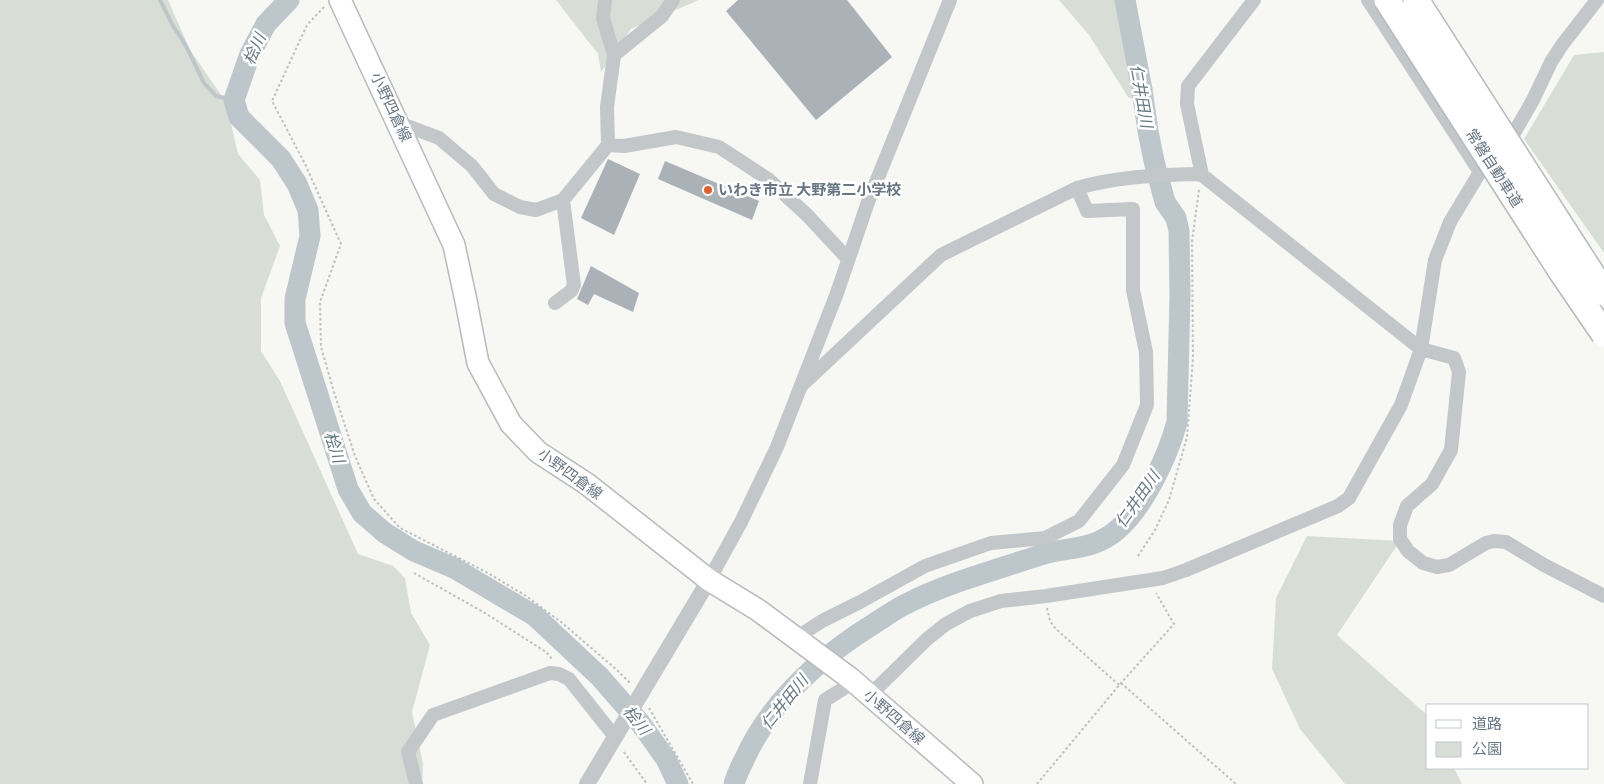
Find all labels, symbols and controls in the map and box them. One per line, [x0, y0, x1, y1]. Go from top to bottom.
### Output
water label: 桧川 [239, 29, 270, 68]
water label: 仁井田川 [1127, 63, 1157, 131]
street label: 小野四倉線 [367, 69, 415, 145]
street label: 常磐自動車道 [1462, 125, 1526, 211]
place label: いわき市立 大野第二小学校 [718, 181, 901, 199]
marker: いわき市立 大野第二小学校 [702, 184, 714, 196]
water label: 桧川 [321, 429, 349, 467]
street label: 小野四倉線 [534, 445, 606, 503]
water label: 仁井田川 [1111, 466, 1165, 531]
water label: 仁井田川 [757, 670, 813, 733]
street label: 小野四倉線 [860, 686, 928, 748]
water label: 桧川 [619, 702, 655, 740]
legend [1426, 704, 1589, 769]
text: 道路 [1472, 715, 1502, 733]
text: 公園 [1472, 740, 1502, 758]

